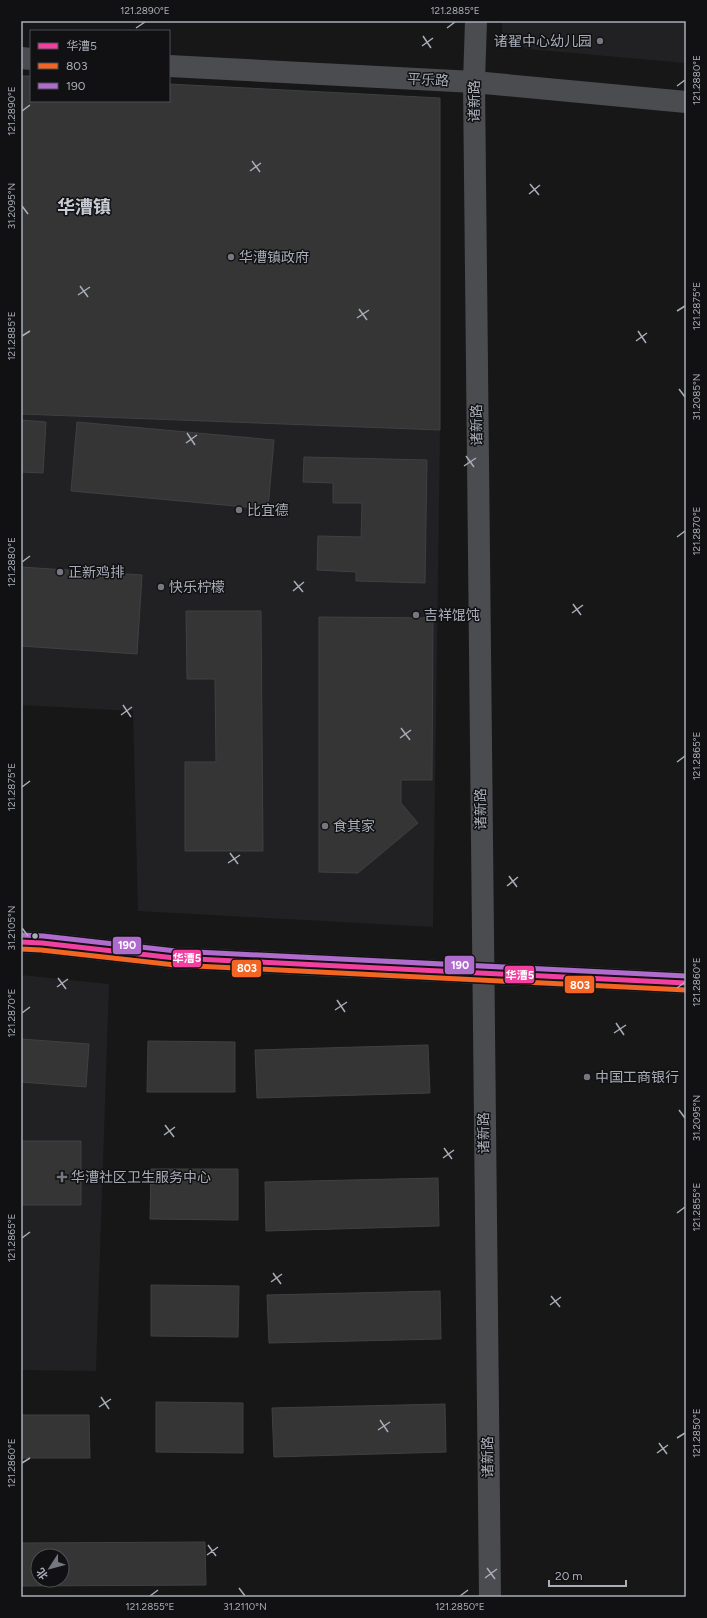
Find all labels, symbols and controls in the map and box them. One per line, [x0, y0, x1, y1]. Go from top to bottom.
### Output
text: 121.2890°E [120, 4, 170, 17]
text: 121.2885°E [430, 4, 480, 17]
legend [30, 30, 170, 102]
place label: 诸翟中心幼儿园 [494, 33, 592, 50]
marker: 诸翟中心幼儿园 [595, 36, 605, 46]
text: 华漕5 [66, 39, 97, 53]
text: 121.2880°E [690, 55, 703, 105]
text: 803 [66, 59, 88, 73]
street label: 平乐路 [407, 70, 449, 90]
text: 190 [66, 79, 86, 93]
street label: 诸新路 [466, 80, 483, 122]
text: 121.2890°E [5, 86, 18, 136]
text: 31.2095°N [5, 183, 18, 229]
district label: 华漕镇 [57, 196, 111, 218]
place label: 华漕镇政府 [239, 249, 309, 266]
marker: 华漕镇政府 [226, 252, 236, 262]
text: 121.2875°E [690, 282, 703, 330]
text: 121.2885°E [5, 311, 18, 361]
text: 31.2085°N [690, 374, 703, 420]
street label: 诸新路 [468, 404, 486, 446]
place label: 比宜德 [247, 502, 289, 519]
marker: 比宜德 [234, 505, 244, 515]
text: 121.2870°E [690, 506, 703, 556]
text: 121.2880°E [5, 537, 18, 587]
place label: 正新鸡排 [68, 564, 124, 581]
marker: 正新鸡排 [55, 567, 65, 577]
place label: 快乐柠檬 [169, 579, 225, 596]
marker: 快乐柠檬 [156, 582, 166, 592]
place label: 吉祥馄饨 [424, 607, 480, 624]
marker: 吉祥馄饨 [411, 610, 421, 620]
text: 121.2865°E [690, 732, 703, 780]
text: 121.2875°E [5, 763, 18, 811]
street label: 诸新路 [472, 788, 490, 830]
place label: 食其家 [333, 818, 375, 835]
marker: 食其家 [320, 821, 330, 831]
text: 31.2105°N [5, 906, 18, 950]
unlabelled marker [30, 931, 40, 941]
line badge: 190 [112, 936, 142, 955]
text: 190 [118, 939, 136, 952]
line badge: 华漕5 [172, 949, 202, 968]
text: 华漕5 [173, 952, 201, 965]
line badge: 190 [444, 955, 475, 975]
text: 121.2860°E [690, 957, 703, 1007]
line badge: 803 [231, 959, 262, 978]
text: 190 [451, 959, 469, 972]
text: 803 [237, 962, 257, 975]
line badge: 华漕5 [504, 965, 535, 984]
text: 华漕5 [506, 969, 534, 982]
line badge: 803 [564, 975, 595, 994]
text: 803 [570, 979, 590, 992]
text: 121.2870°E [5, 988, 18, 1038]
place label: 中国工商银行 [595, 1069, 679, 1086]
marker: 中国工商银行 [582, 1072, 592, 1082]
text: 31.2095°N [690, 1095, 703, 1141]
street label: 诸新路 [475, 1112, 493, 1154]
place label: 华漕社区卫生服务中心 [71, 1169, 211, 1186]
marker: 华漕社区卫生服务中心 [56, 1171, 68, 1183]
text: 121.2855°E [690, 1183, 703, 1231]
text: 121.2865°E [5, 1214, 18, 1262]
text: 121.2850°E [690, 1408, 703, 1458]
street label: 诸新路 [479, 1436, 497, 1478]
text: 121.2860°E [5, 1438, 18, 1488]
north arrow [30, 1548, 70, 1588]
scale bar [549, 1562, 626, 1588]
text: 北 [34, 1565, 51, 1582]
text: 20 m [555, 1569, 583, 1583]
text: 121.2855°E [126, 1600, 174, 1613]
text: 31.2110°N [223, 1600, 267, 1613]
text: 121.2850°E [435, 1600, 485, 1613]

